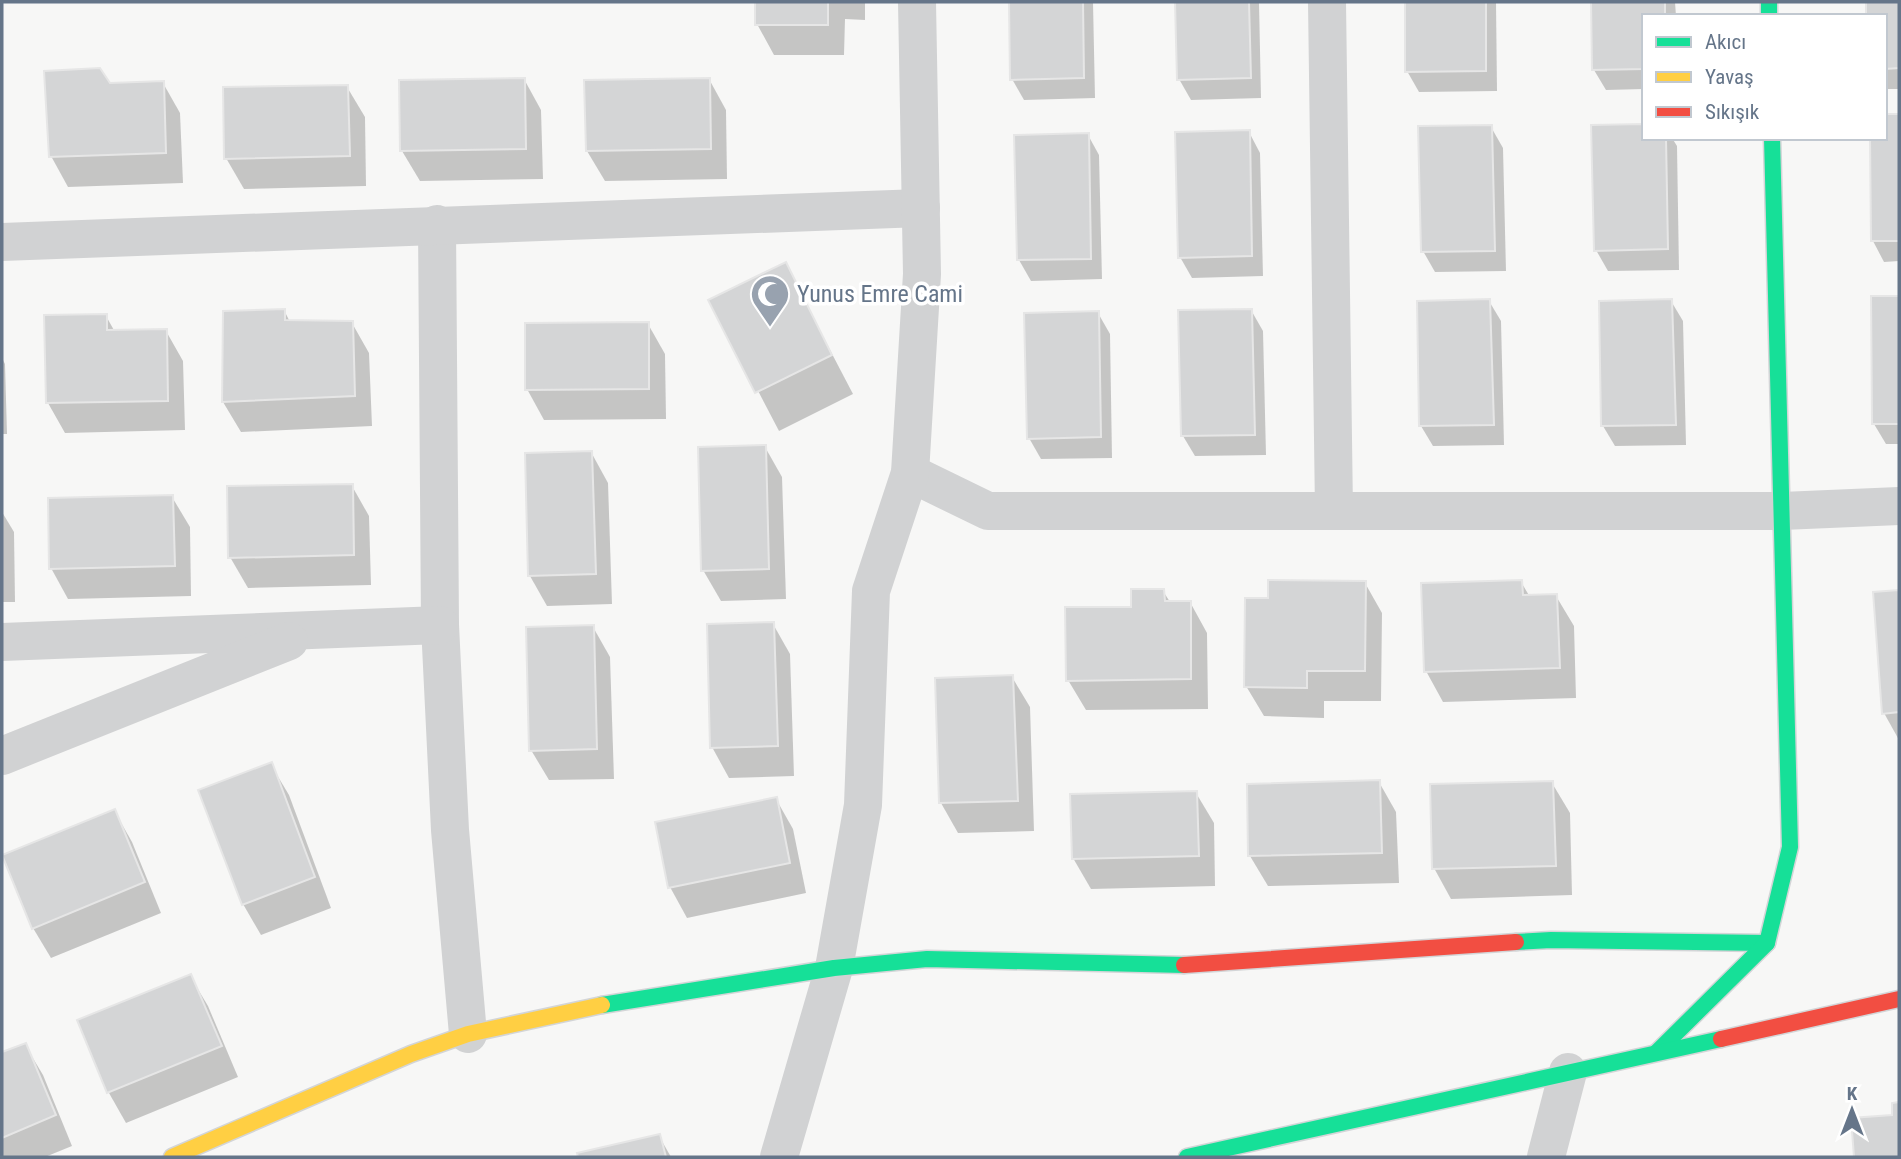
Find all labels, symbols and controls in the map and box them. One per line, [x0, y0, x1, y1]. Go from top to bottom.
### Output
legend [1642, 14, 1887, 140]
text: Akıcı [1705, 30, 1746, 54]
text: Yavaş [1705, 65, 1754, 89]
text: Sıkışık [1705, 100, 1760, 124]
mosque icon: Yunus Emre Cami [749, 273, 791, 328]
place label: Yunus Emre Cami [797, 280, 963, 308]
north arrow [1817, 1075, 1887, 1145]
text: K [1847, 1082, 1858, 1105]

